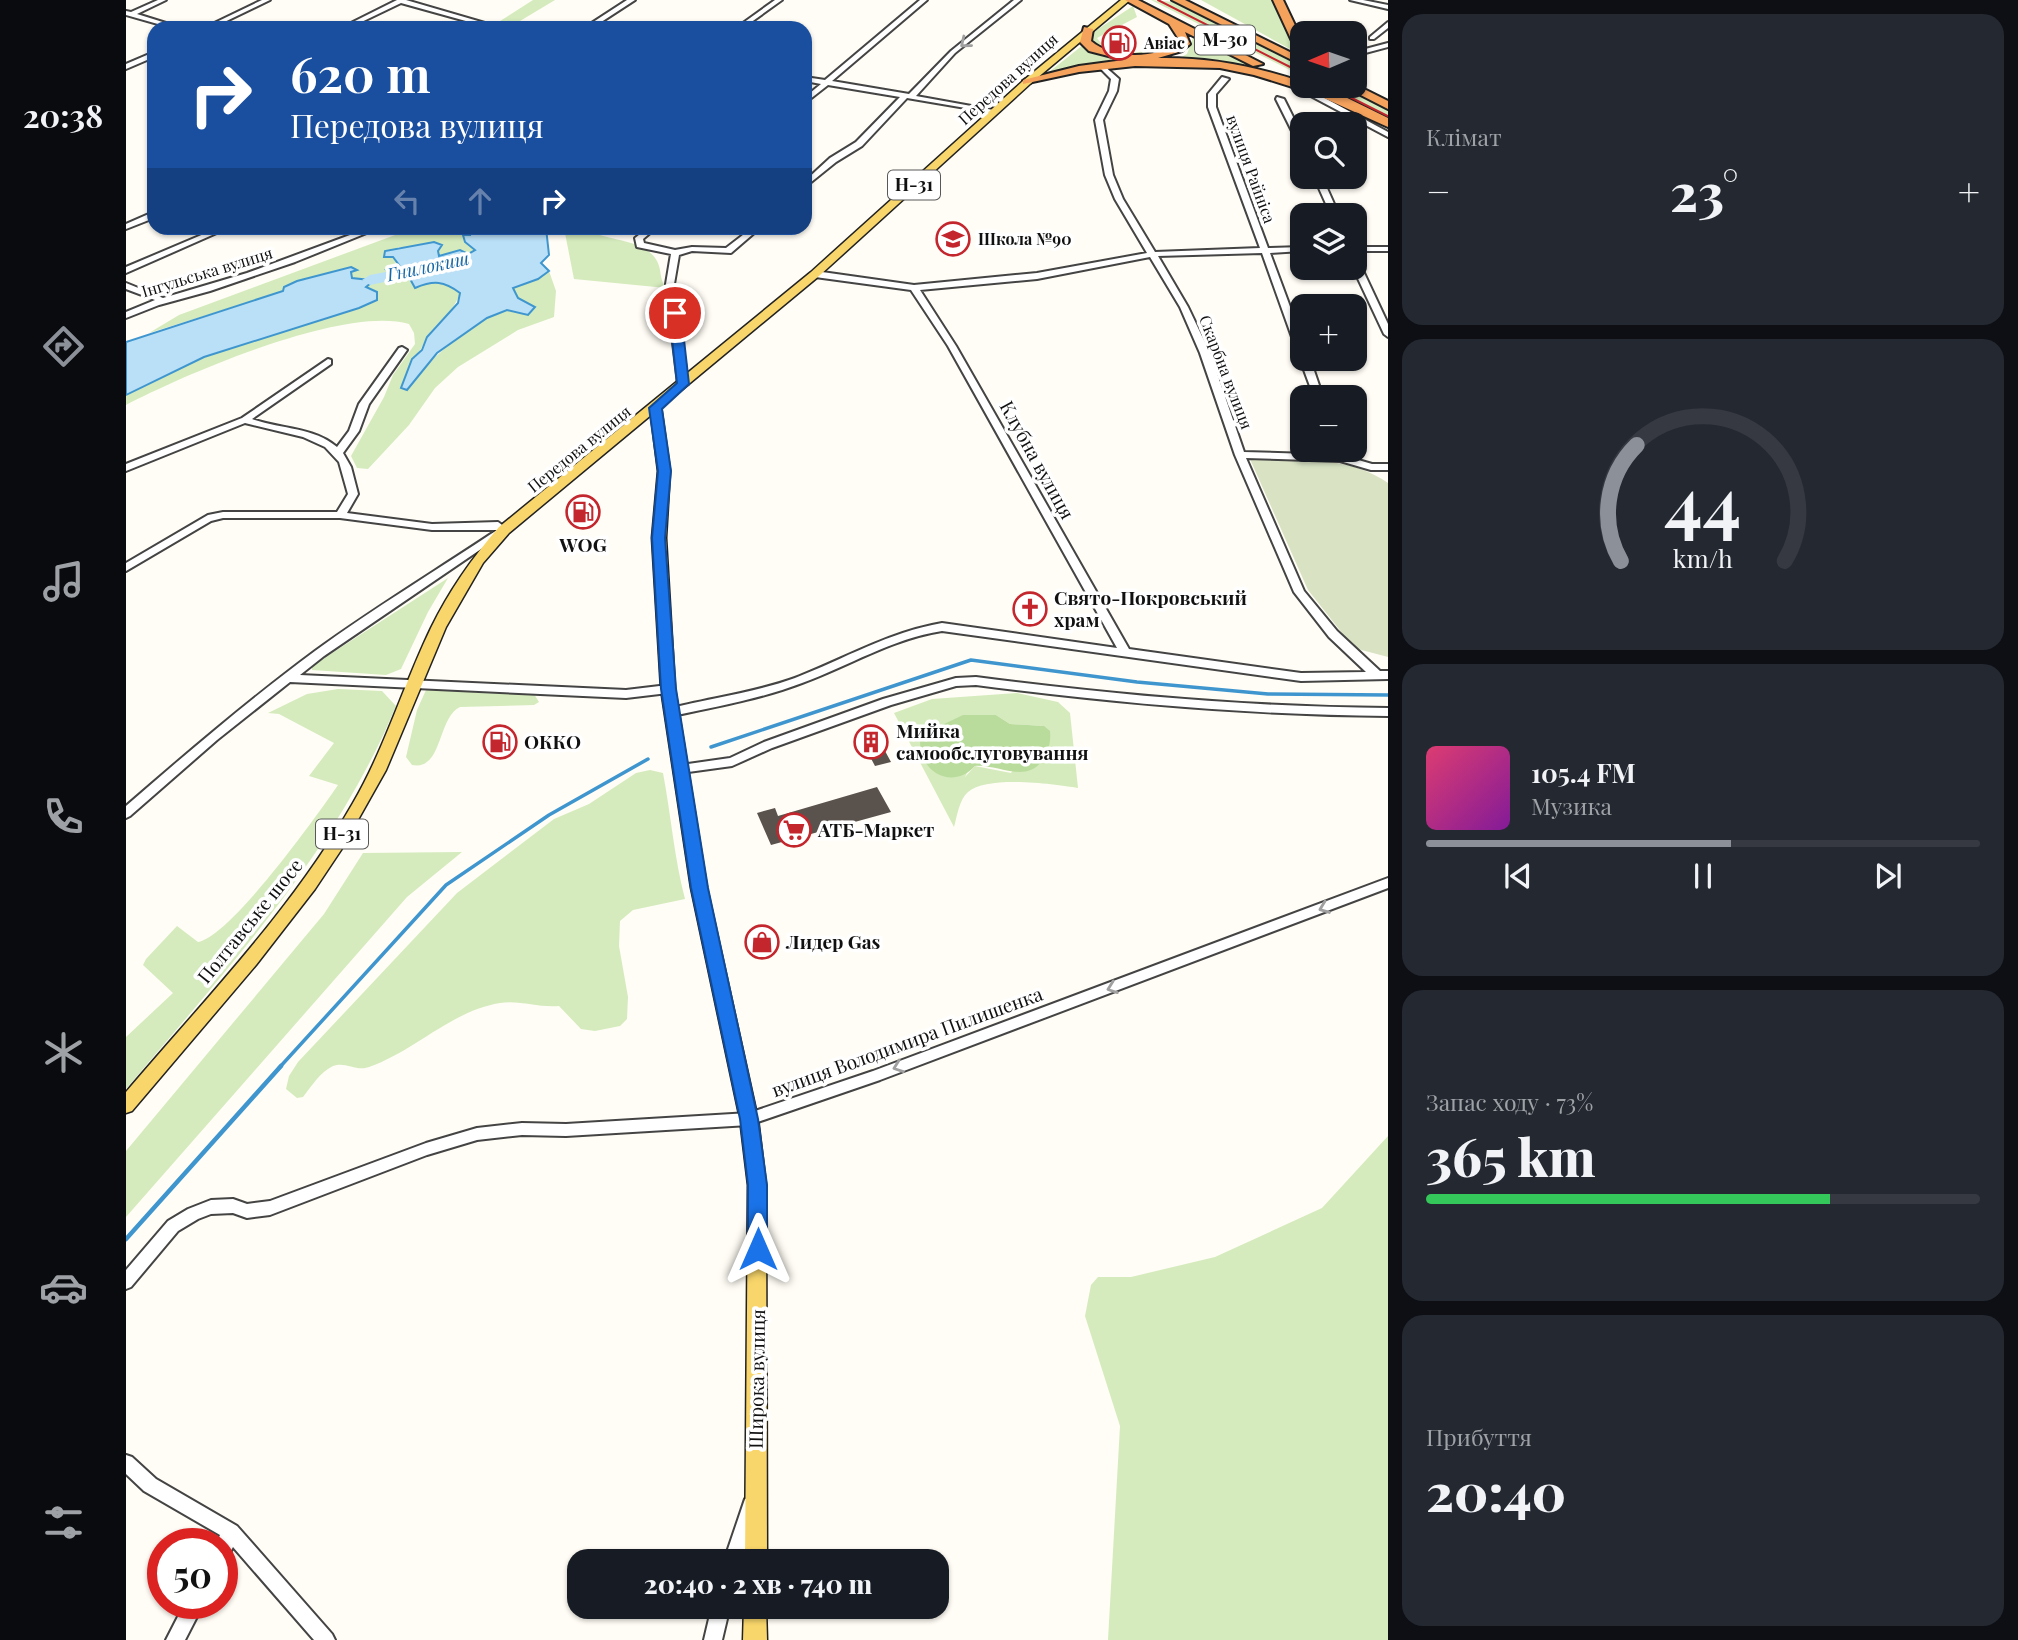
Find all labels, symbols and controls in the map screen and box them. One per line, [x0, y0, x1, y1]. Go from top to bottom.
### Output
north arrow [1290, 21, 1367, 98]
map controls [1290, 21, 1367, 462]
fuel station icon: Авіас [1100, 24, 1138, 62]
road number: М-30 [1195, 26, 1255, 55]
street label: Передова вулиця [953, 28, 1062, 129]
place label: Авіас [1143, 32, 1185, 53]
one-way arrow [960, 35, 973, 47]
text: 620 m [290, 40, 430, 105]
icon: right [175, 49, 266, 140]
text: 20:38 [23, 93, 103, 136]
text: Передова вулиця [290, 103, 544, 146]
street label: вулиця Райніса [1222, 112, 1281, 226]
button: search [1290, 112, 1367, 189]
text: Клімат [1426, 121, 1502, 152]
text: 23° [1670, 156, 1738, 225]
text: − [1426, 165, 1451, 216]
text: + [1958, 165, 1980, 216]
road number: Н-31 [888, 170, 940, 200]
icon: left [388, 182, 426, 220]
icon: ahead [461, 182, 499, 220]
icon: right [534, 182, 572, 220]
button: layers [1290, 203, 1367, 280]
school or university icon: Школа №90 [934, 220, 972, 258]
place label: Школа №90 [978, 228, 1072, 249]
street label: Інгульська вулиця [139, 241, 275, 301]
water label: Гнилокиш [383, 246, 471, 287]
pin [645, 283, 705, 343]
icon: arrive [656, 294, 694, 332]
button: + [1290, 294, 1367, 371]
street label: Скарбна вулиця [1195, 312, 1258, 432]
icon: directions [39, 322, 88, 371]
button: − [1290, 385, 1367, 462]
street label: Клубна вулиця [995, 396, 1081, 523]
street label: Передова вулиця [523, 400, 635, 497]
text: 44 [1665, 452, 1741, 549]
fuel station icon: WOG [564, 493, 602, 531]
place label: WOG [558, 531, 607, 557]
text: km/h [1673, 541, 1733, 574]
icon: music [39, 557, 88, 606]
place label: Свято-Покровський храм [1054, 584, 1247, 632]
church icon: Свято-Покровський храм [1011, 590, 1049, 628]
place label: Мийка самообслуговування [896, 717, 1089, 765]
fuel station icon: ОККО [481, 723, 519, 761]
building icon: Мийка самообслуговування [852, 723, 890, 761]
place label: ОККО [524, 728, 581, 754]
text: 105.4 FM [1531, 755, 1636, 790]
text: Музика [1531, 790, 1612, 821]
icon: phone [39, 792, 88, 841]
supermarket icon: АТБ-Маркет [775, 811, 813, 849]
place label: АТБ-Маркет [817, 816, 934, 842]
road number: Н-31 [316, 820, 368, 848]
street label: Полтавське шосе [191, 853, 308, 988]
icon: previous [1499, 857, 1537, 895]
icon: pause [1684, 857, 1722, 895]
icon: next [1869, 857, 1907, 895]
one-way arrow [1319, 900, 1331, 914]
shop icon: Лидер Gas [743, 923, 781, 961]
place label: Лидер Gas [785, 928, 881, 954]
street label: вулиця Володимира Пилишенка [767, 980, 1046, 1102]
one-way arrow [1106, 980, 1118, 994]
icon: climate [39, 1028, 88, 1077]
one-way arrow [893, 1059, 905, 1073]
text: Запас ходу · 73% [1426, 1086, 1593, 1117]
text: 365 km [1426, 1121, 1596, 1190]
position arrow [721, 1212, 795, 1286]
icon: car [39, 1263, 88, 1312]
street label: Широка вулиця [742, 1309, 770, 1449]
text: Прибуття [1426, 1421, 1532, 1452]
text: 20:40 [1426, 1456, 1566, 1525]
icon: filters [39, 1498, 88, 1547]
speed limit sign: 50 [147, 1528, 238, 1619]
text: 20:40 · 2 хв · 740 m [644, 1566, 872, 1601]

